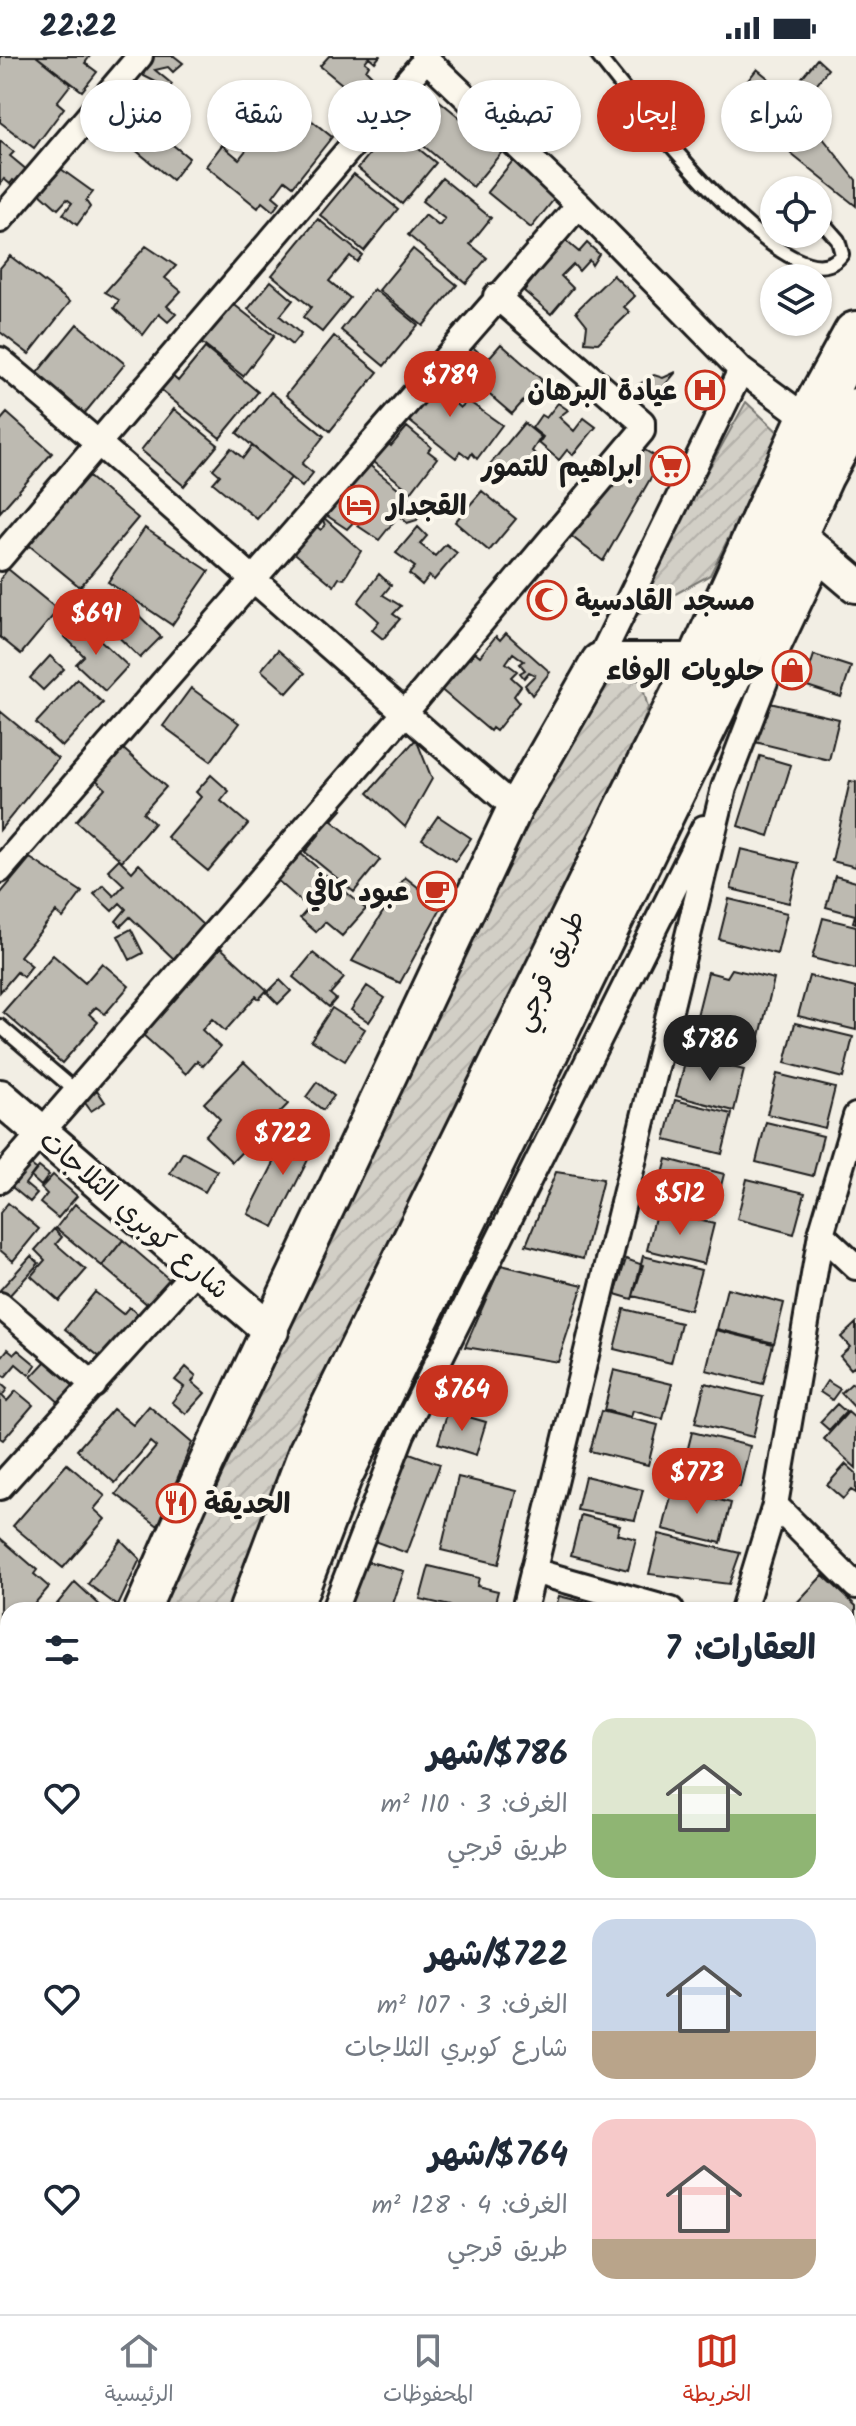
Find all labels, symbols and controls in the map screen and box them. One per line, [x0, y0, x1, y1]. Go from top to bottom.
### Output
text: 22:22 [40, 4, 117, 52]
chip: منزل [80, 80, 191, 152]
chip: شقة [207, 80, 312, 152]
chip: جديد [328, 80, 441, 152]
chip: تصفية [457, 80, 581, 152]
chip: إيجار [597, 80, 705, 152]
chip: شراء [721, 80, 832, 152]
map controls [760, 176, 832, 336]
button: locate [760, 176, 832, 248]
button: layers [760, 264, 832, 336]
pin: $789 [403, 351, 497, 419]
text: $789 [422, 356, 478, 398]
hospital icon: عيادة البرهان [684, 369, 726, 411]
place label: عيادة البرهان [527, 370, 677, 415]
supermarket icon: ابراهيم للتمور [649, 445, 691, 487]
place label: ابراهيم للتمور [479, 446, 642, 491]
hotel icon: القجدار [338, 484, 380, 526]
place label: القجدار [384, 485, 467, 530]
mosque icon: مسجد القادسية [526, 579, 568, 621]
place label: مسجد القادسية [575, 580, 755, 625]
pin: $691 [49, 589, 143, 657]
text: $691 [71, 594, 121, 636]
shop icon: حلويات الوفاء [771, 649, 813, 691]
place label: حلويات الوفاء [606, 650, 764, 695]
cafe icon: عبود كافي [416, 870, 458, 912]
place label: عبود كافي [306, 871, 409, 916]
street label: طريق قرجي [501, 903, 599, 1039]
pin: $786 [663, 1015, 757, 1083]
text: $786 [681, 1020, 739, 1062]
pin: $722 [236, 1109, 330, 1177]
text: $722 [254, 1114, 312, 1156]
street label: شارع كوبري الثلاجات [28, 1120, 239, 1312]
pin: $512 [633, 1169, 727, 1237]
text: $512 [654, 1174, 706, 1216]
pin: $764 [415, 1365, 509, 1433]
text: $764 [434, 1370, 490, 1412]
pin: $773 [650, 1448, 744, 1516]
text: $773 [670, 1453, 724, 1495]
restaurant icon: الحديقة [155, 1482, 197, 1524]
place label: الحديقة [204, 1483, 290, 1528]
text: العقارات: 7 [665, 1623, 816, 1677]
icon: filters [40, 1628, 84, 1672]
text: $786/شهر [427, 1728, 568, 1782]
icon: home [656, 1750, 752, 1846]
icon: heart [40, 1776, 84, 1820]
text: الغرف: 3 · 110 m² [381, 1784, 568, 1826]
text: طريق قرجي [447, 1827, 568, 1869]
text: $722/شهر [426, 1929, 568, 1983]
icon: home [656, 1951, 752, 2047]
icon: heart [40, 1977, 84, 2021]
text: الغرف: 3 · 107 m² [377, 1985, 568, 2027]
text: شارع كوبري الثلاجات [345, 2028, 568, 2070]
text: $764/شهر [429, 2129, 568, 2183]
icon: home [656, 2151, 752, 2247]
icon: heart [40, 2177, 84, 2221]
text: الغرف: 4 · 128 m² [372, 2185, 568, 2227]
text: طريق قرجي [447, 2228, 568, 2270]
tab: الرئيسية [105, 2329, 174, 2413]
tab: المحفوظات [383, 2329, 474, 2413]
tab: الخريطة [683, 2329, 751, 2413]

